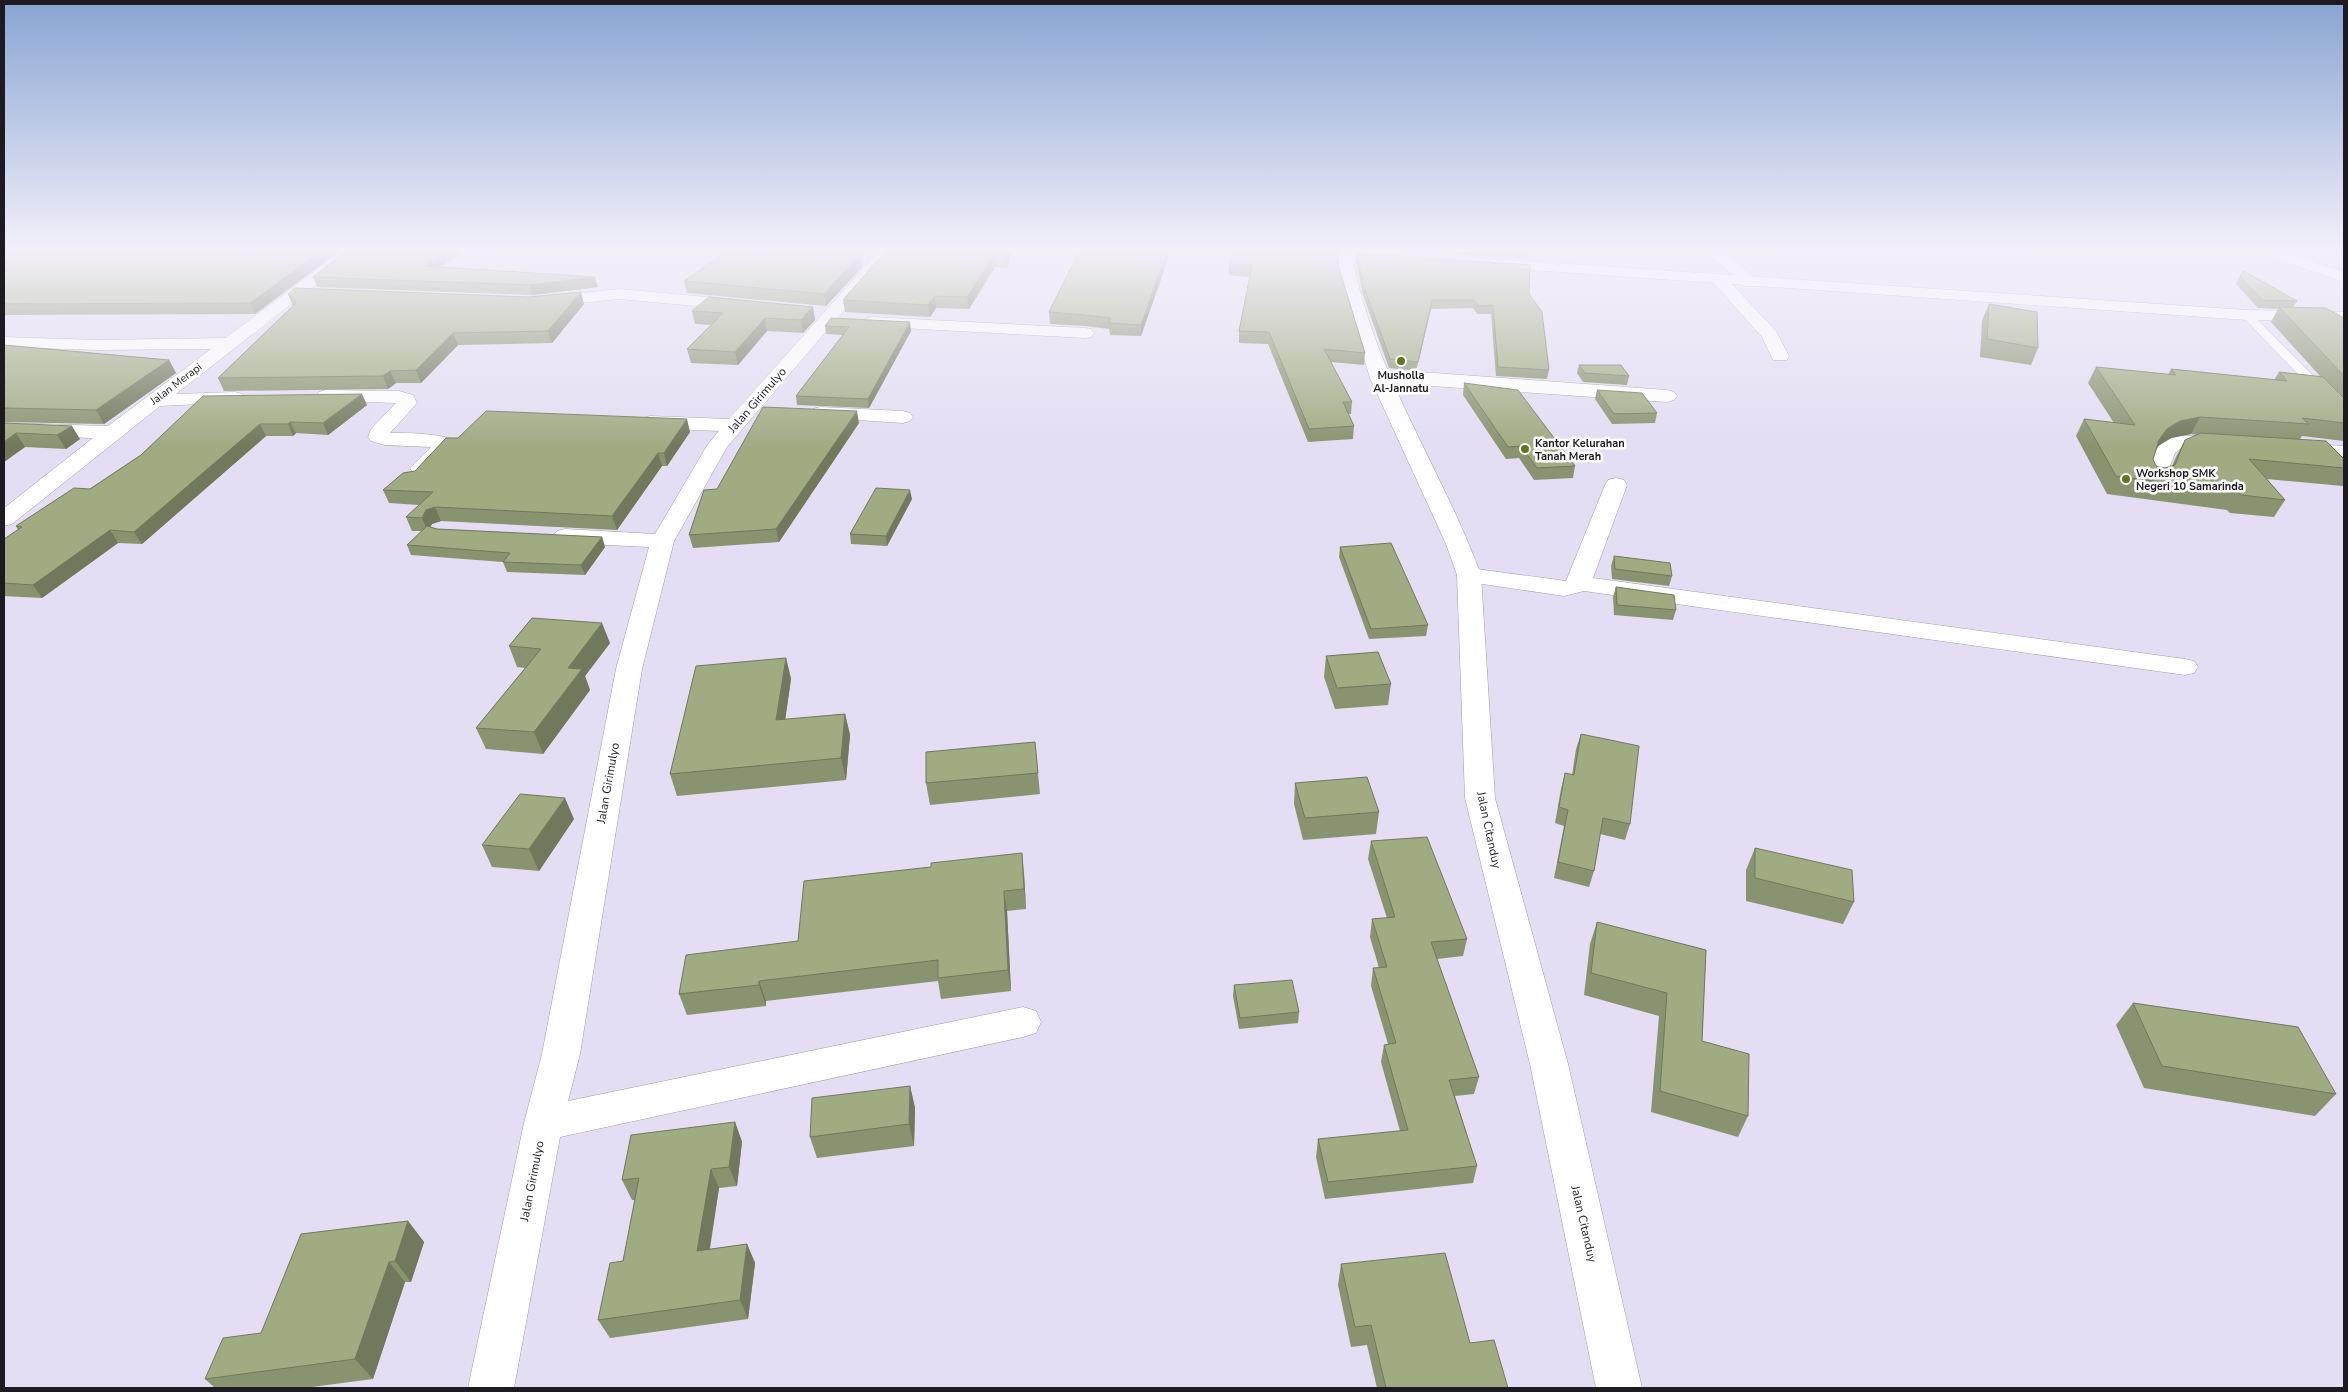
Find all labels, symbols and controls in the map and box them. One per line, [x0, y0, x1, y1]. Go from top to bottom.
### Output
marker: Musholla Al-Jannatu [1395, 355, 1407, 367]
street label: Jalan Merapi [146, 360, 205, 409]
street label: Jalan Girimulyo [723, 364, 790, 437]
place label: Musholla Al-Jannatu [1373, 368, 1429, 396]
place label: Kantor Kelurahan Tanah Merah [1535, 436, 1625, 464]
marker: Kantor Kelurahan Tanah Merah [1519, 443, 1531, 455]
place label: Workshop SMK Negeri 10 Samarinda [2136, 466, 2244, 494]
marker: Workshop SMK Negeri 10 Samarinda [2120, 473, 2132, 485]
street label: Jalan Girimulyo [593, 741, 623, 826]
street label: Jalan Citanduy [1473, 789, 1505, 871]
street label: Jalan Girimulyo [516, 1139, 548, 1224]
street label: Jalan Citanduy [1567, 1183, 1601, 1265]

